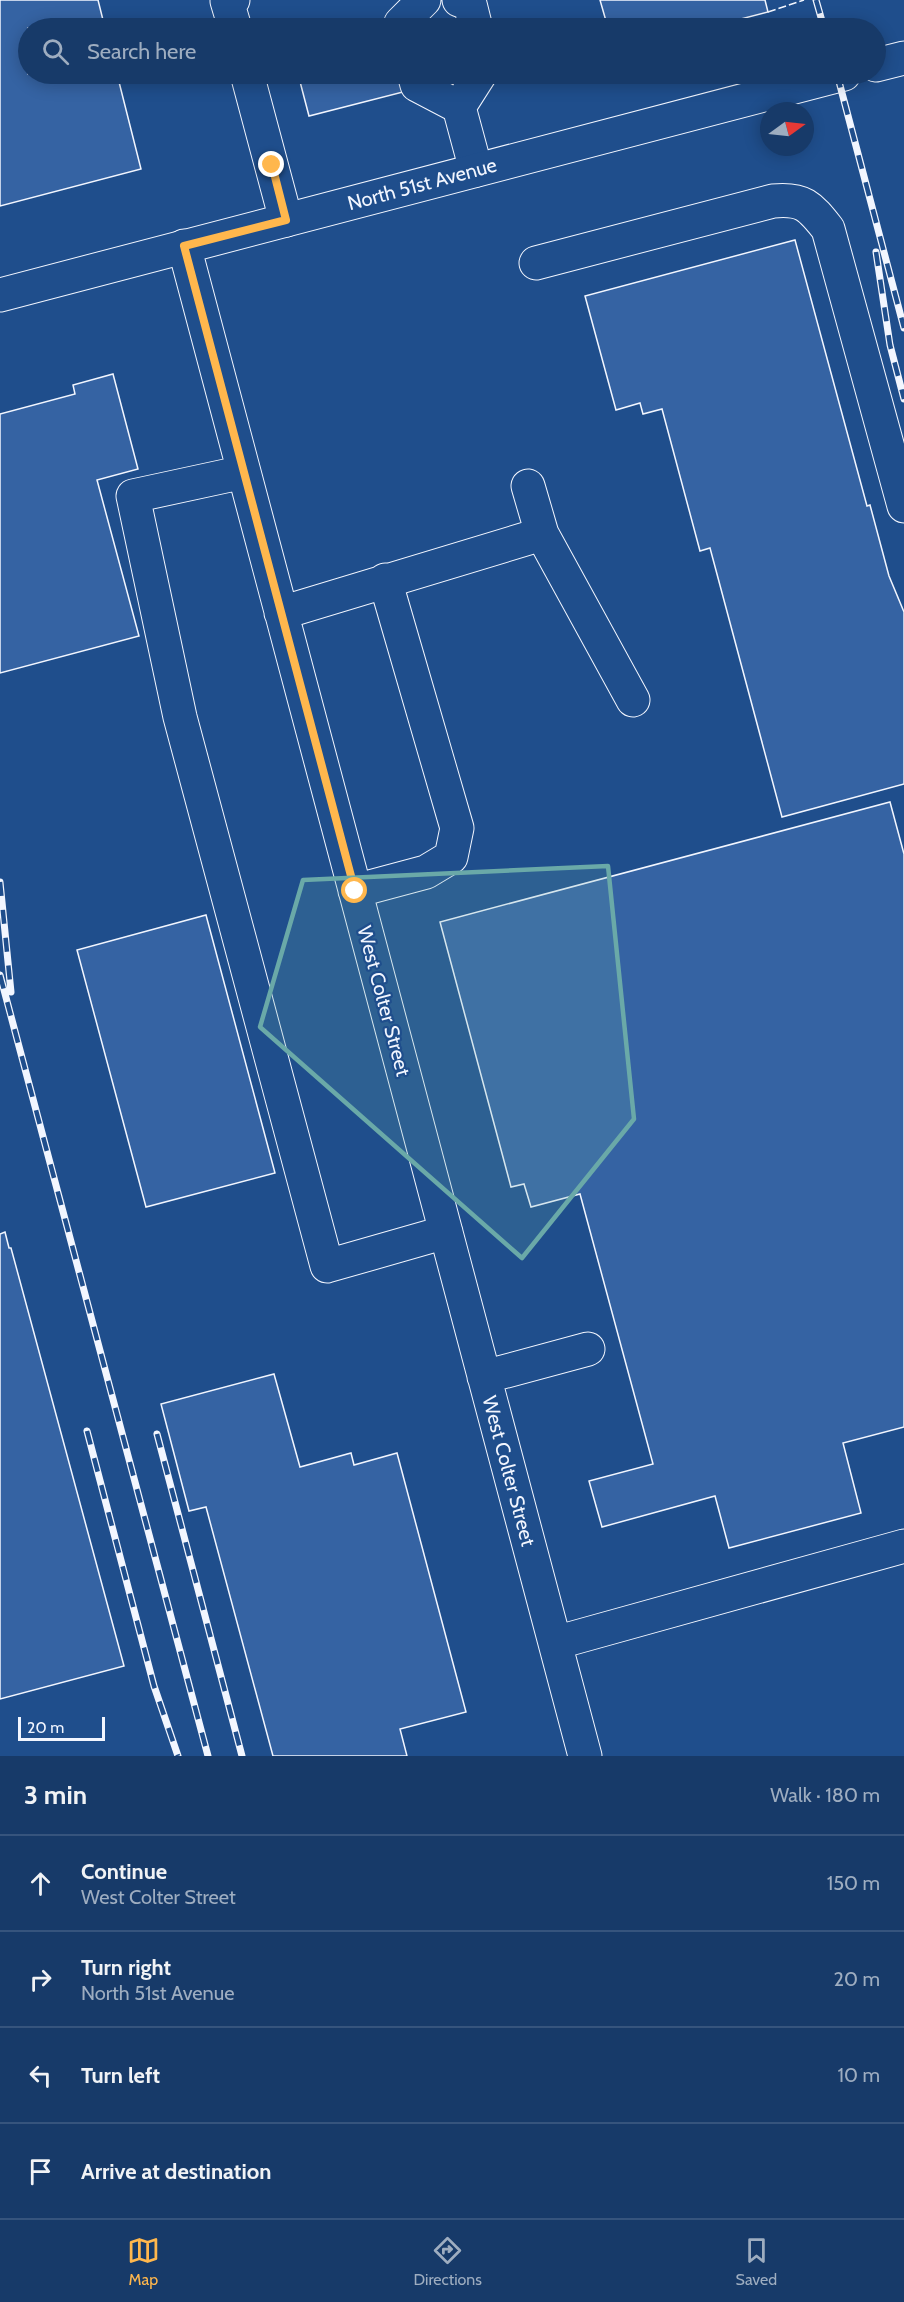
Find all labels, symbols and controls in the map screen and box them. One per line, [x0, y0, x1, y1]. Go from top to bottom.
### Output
search box [18, 18, 886, 84]
icon: search [39, 35, 72, 68]
text: Search here [87, 38, 196, 65]
north arrow [760, 102, 814, 156]
route end [258, 151, 284, 177]
street label: North 51st Avenue [345, 153, 499, 215]
route start [341, 877, 367, 903]
street label: West Colter Street [352, 923, 416, 1079]
street label: West Colter Street [477, 1393, 541, 1549]
scale bar [18, 1714, 105, 1742]
text: 20 m [27, 1718, 64, 1737]
text: 3 min [24, 1779, 87, 1811]
text: Walk · 180 m [770, 1783, 880, 1807]
text: Continue [81, 1858, 167, 1885]
icon: ahead [24, 1867, 57, 1900]
text: 150 m [827, 1871, 880, 1895]
text: West Colter Street [81, 1885, 236, 1909]
text: Turn right [81, 1954, 171, 1981]
icon: right [24, 1963, 57, 1996]
text: 20 m [834, 1967, 880, 1991]
text: North 51st Avenue [81, 1981, 234, 2005]
icon: left [24, 2059, 57, 2092]
text: Turn left [81, 2062, 160, 2089]
text: 10 m [837, 2063, 880, 2087]
icon: arrive [24, 2155, 57, 2188]
text: Arrive at destination [81, 2158, 271, 2185]
tab: Map [127, 2234, 160, 2289]
tab: Directions [414, 2234, 482, 2289]
tab: Saved [736, 2234, 777, 2289]

